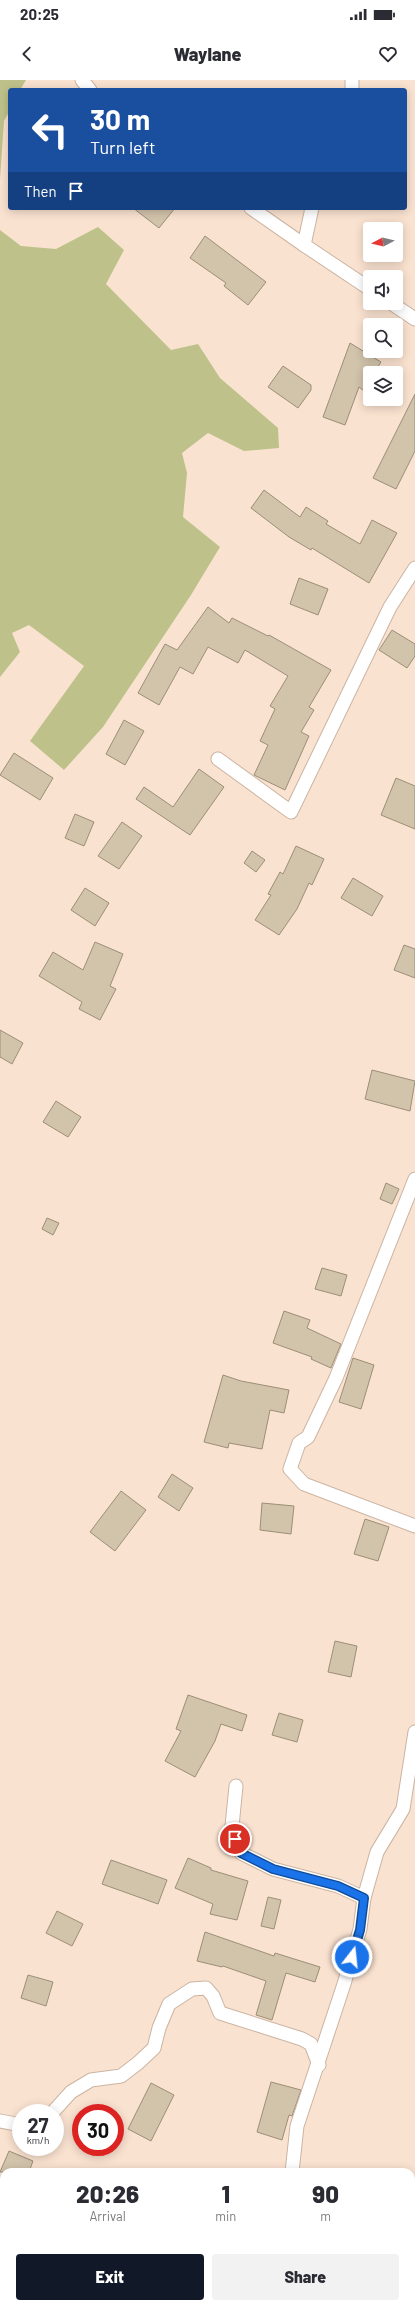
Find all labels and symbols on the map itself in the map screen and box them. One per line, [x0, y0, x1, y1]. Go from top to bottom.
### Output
north arrow [363, 222, 403, 262]
pin [218, 1822, 252, 1856]
position arrow [331, 1936, 373, 1978]
speed limit sign: 30 [72, 2104, 124, 2156]

